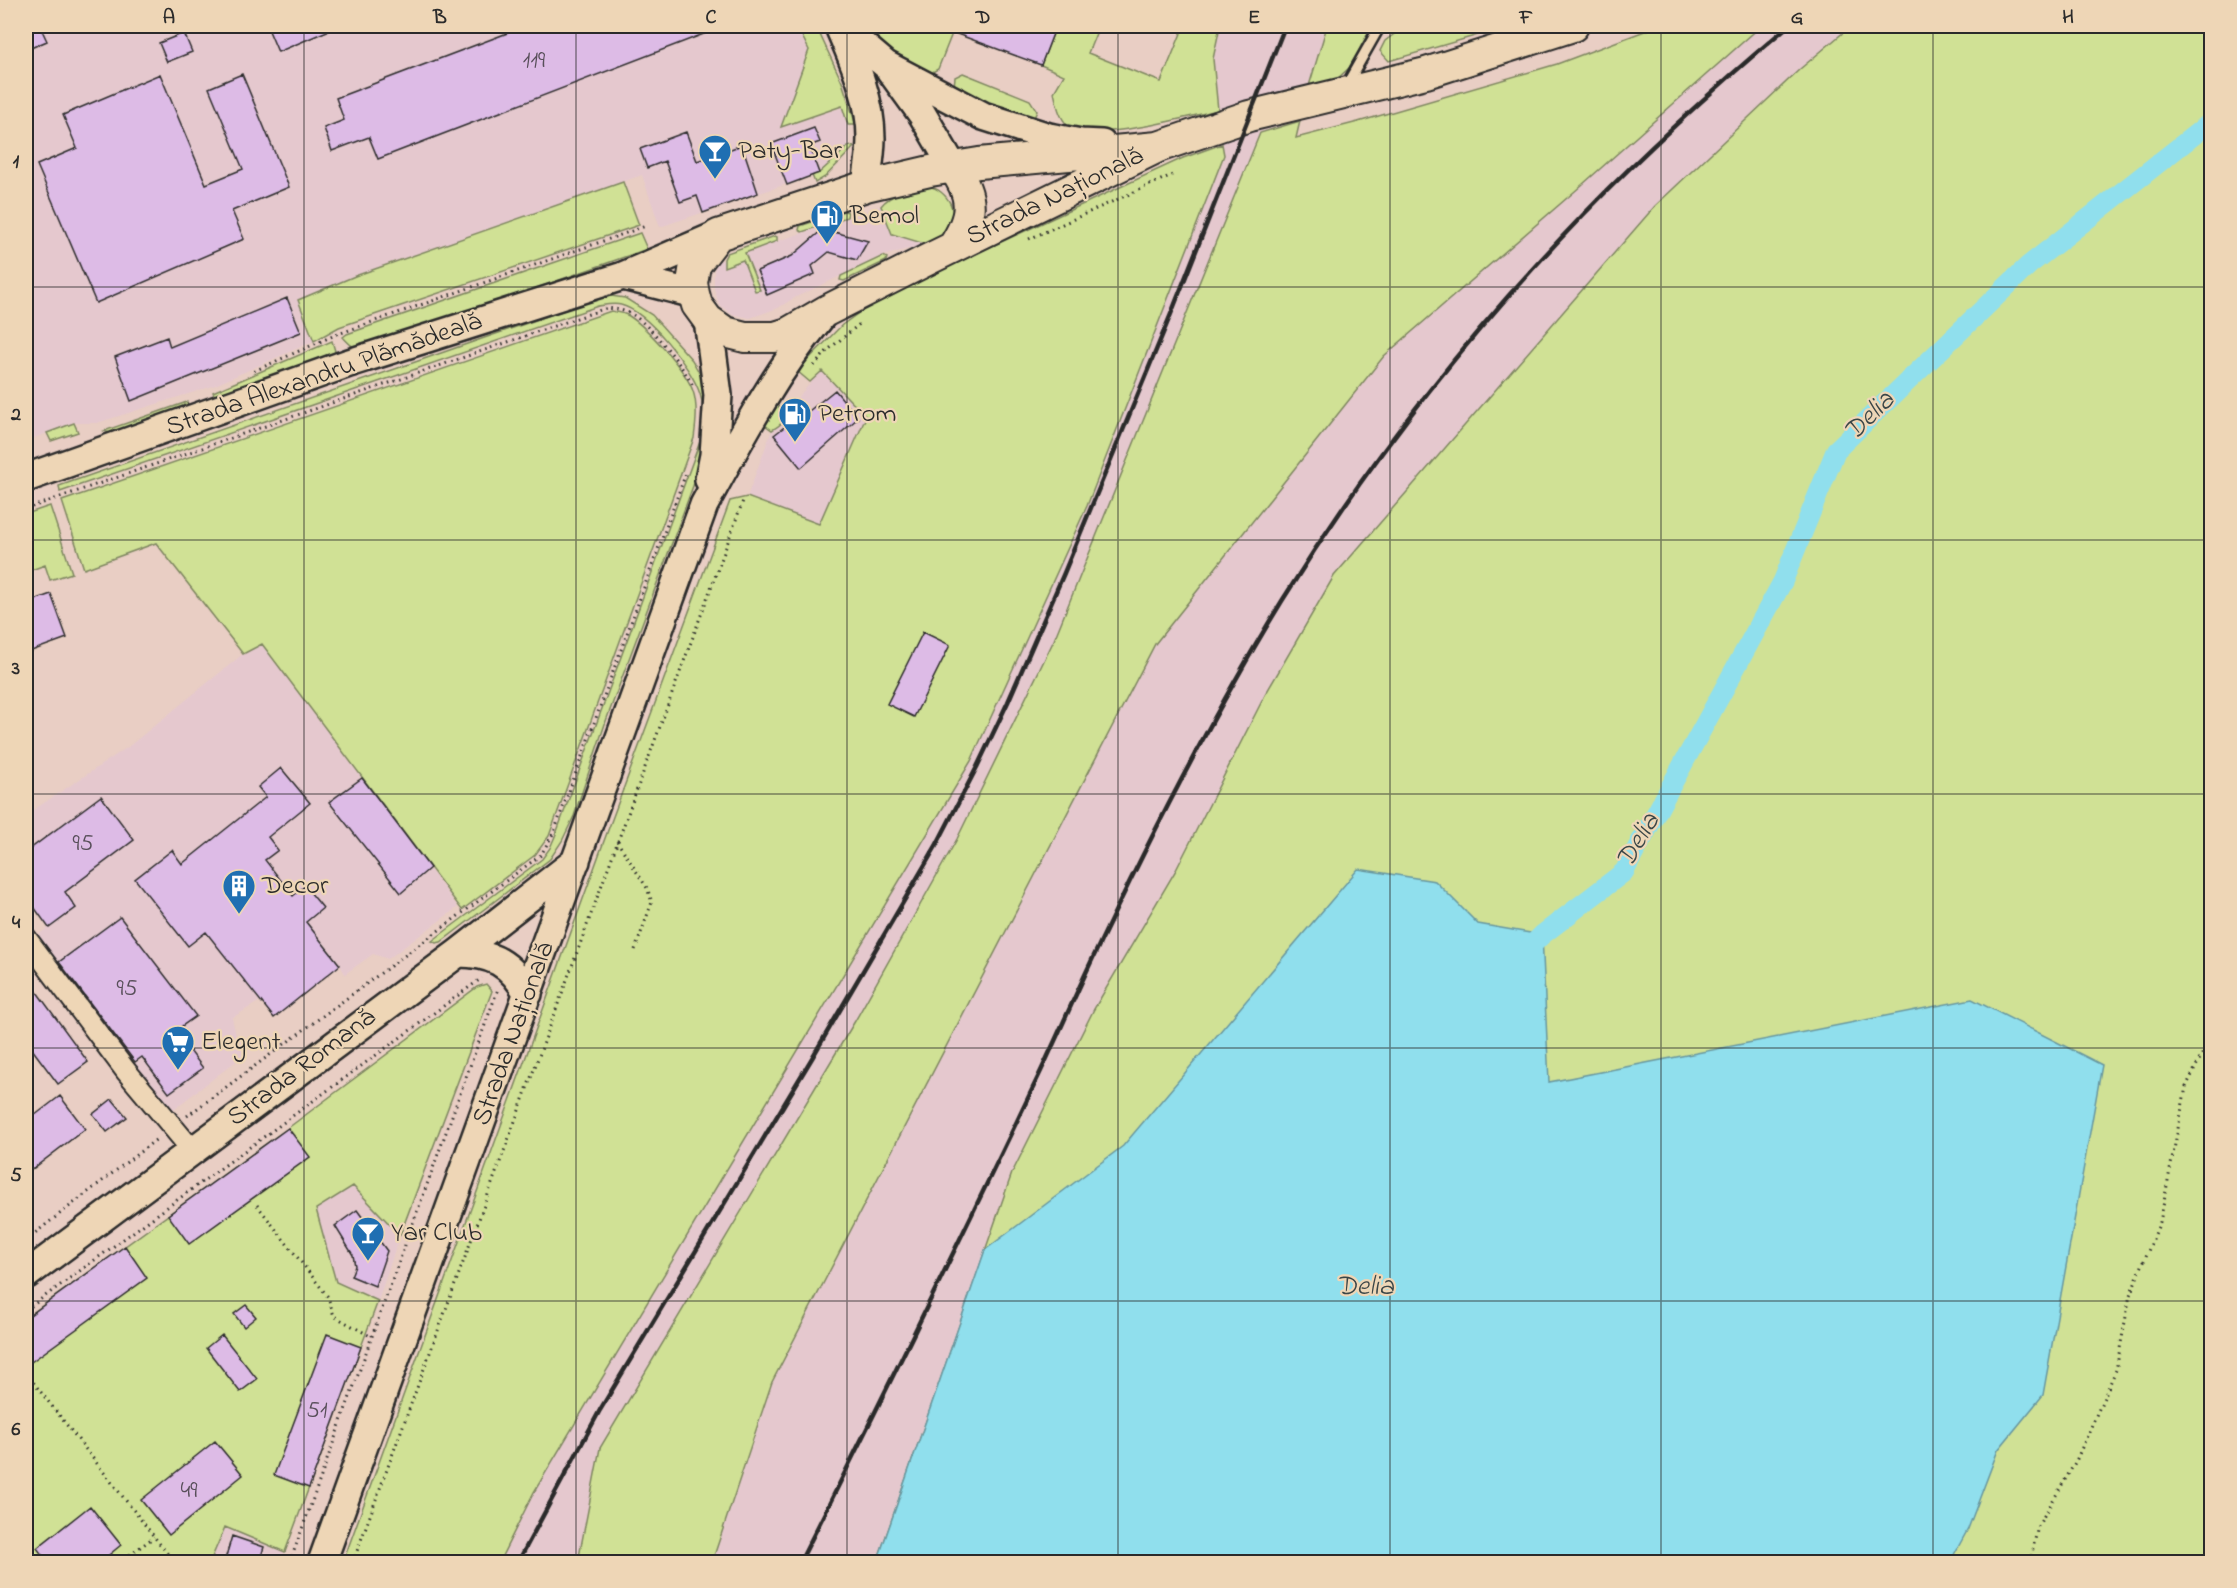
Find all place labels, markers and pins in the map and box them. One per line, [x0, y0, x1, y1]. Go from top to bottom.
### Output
place label: Paty-Bar [738, 132, 843, 171]
bar icon: Paty-Bar [697, 133, 733, 180]
place label: Bemol [849, 197, 919, 236]
fuel station icon: Bemol [809, 198, 845, 245]
place label: Petrom [818, 395, 897, 434]
fuel station icon: Petrom [777, 396, 813, 443]
place label: Decor [261, 867, 329, 906]
building icon: Decor [221, 868, 257, 915]
place label: Elegent [201, 1023, 281, 1062]
supermarket icon: Elegent [160, 1024, 196, 1071]
place label: Yar Club [391, 1214, 482, 1253]
bar icon: Yar Club [350, 1215, 386, 1262]

